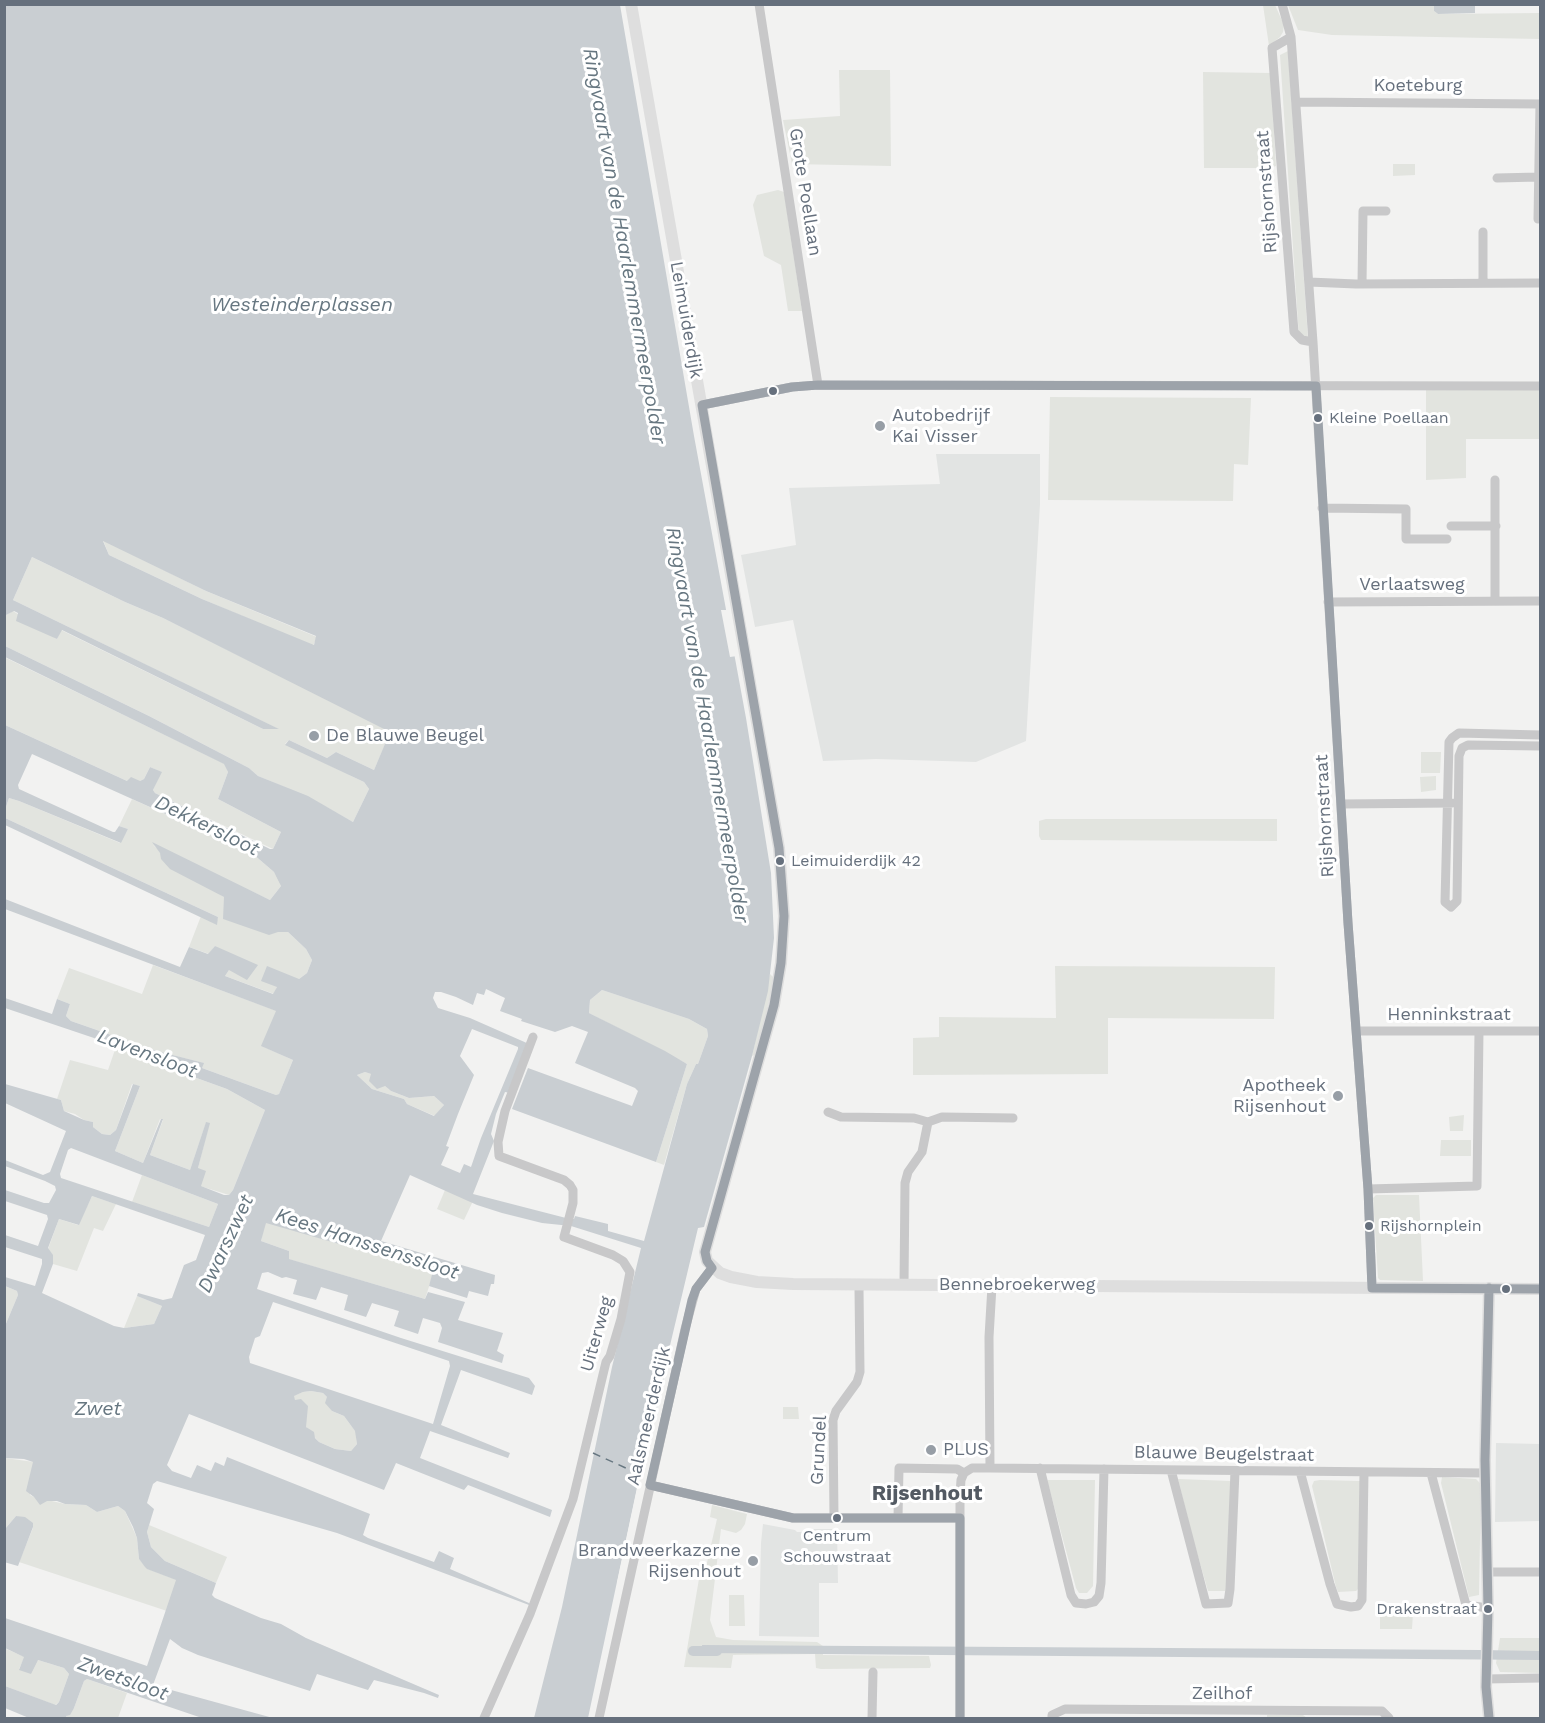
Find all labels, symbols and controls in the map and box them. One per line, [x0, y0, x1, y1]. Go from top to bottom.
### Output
water label: Ringvaart van de Haarlemmermeerpolder [577, 46, 671, 446]
street label: Koeteburg [1374, 75, 1462, 97]
street label: Grote Poellaan [784, 126, 826, 258]
street label: Rijshornstraat [1252, 130, 1282, 254]
street label: Leimuiderdijk [665, 260, 707, 380]
water label: Westeinderplassen [211, 293, 393, 317]
unlabelled marker [767, 385, 779, 397]
place label: Autobedrijf Kai Visser [892, 405, 990, 448]
place label: Kleine Poellaan [1329, 408, 1449, 428]
marker: Kleine Poellaan [1312, 412, 1324, 424]
marker: Autobedrijf Kai Visser [873, 419, 887, 433]
water label: Ringvaart van de Haarlemmermeerpolder [660, 525, 754, 925]
street label: Verlaatsweg [1359, 574, 1465, 596]
place label: De Blauwe Beugel [326, 725, 484, 747]
marker: De Blauwe Beugel [307, 729, 321, 743]
street label: Rijshornstraat [1311, 754, 1339, 878]
water label: Dekkersloot [151, 790, 263, 862]
place label: Leimuiderdijk 42 [791, 851, 921, 871]
marker: Leimuiderdijk 42 [774, 855, 786, 867]
street label: Henninkstraat [1387, 1004, 1511, 1026]
water label: Lavensloot [94, 1024, 200, 1084]
place label: Apotheek Rijsenhout [1233, 1075, 1326, 1118]
marker: Apotheek Rijsenhout [1331, 1089, 1345, 1103]
water label: Dwarszwet [193, 1191, 259, 1297]
water label: Kees Hanssenssloot [272, 1203, 462, 1285]
place label: Rijshornplein [1380, 1216, 1482, 1236]
marker: Rijshornplein [1363, 1220, 1375, 1232]
street label: Bennebroekerweg [939, 1274, 1095, 1296]
unlabelled marker [1500, 1283, 1512, 1295]
street label: Uiterweg [576, 1294, 618, 1374]
street label: Aalsmeerderdijk [623, 1344, 675, 1488]
water label: Zwet [75, 1397, 121, 1421]
street label: Grundel [806, 1415, 832, 1485]
place label: PLUS [943, 1439, 989, 1461]
street label: Blauwe Beugelstraat [1134, 1442, 1314, 1466]
marker: PLUS [924, 1443, 938, 1457]
district label: Rijsenhout [872, 1481, 982, 1507]
marker: Centrum Schouwstraat [831, 1512, 843, 1524]
place label: Centrum Schouwstraat [783, 1526, 891, 1564]
place label: Brandweerkazerne Rijsenhout [578, 1540, 741, 1582]
marker: Brandweerkazerne Rijsenhout [746, 1554, 760, 1568]
place label: Drakenstraat [1376, 1599, 1477, 1619]
marker: Drakenstraat [1482, 1603, 1494, 1615]
water label: Zwetsloot [75, 1652, 171, 1706]
street label: Zeilhof [1192, 1683, 1252, 1705]

